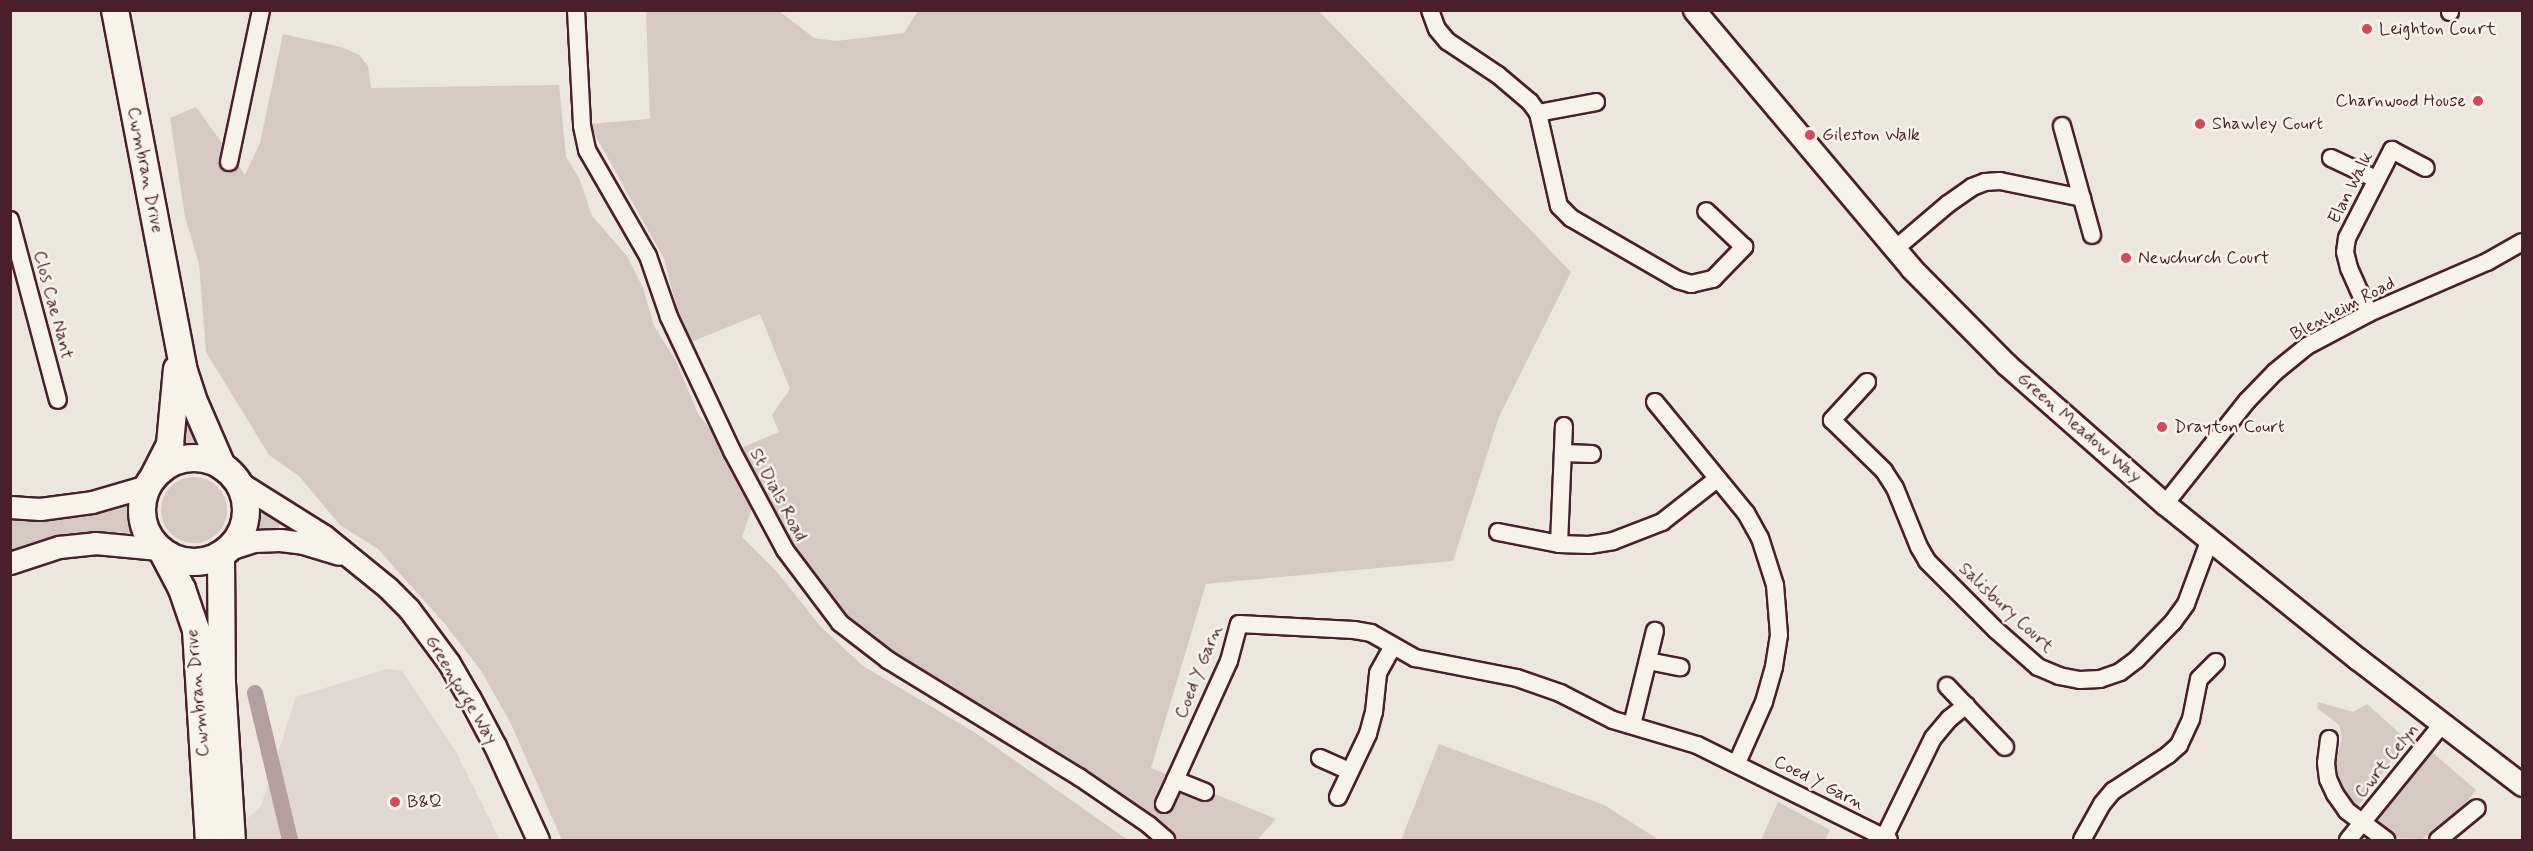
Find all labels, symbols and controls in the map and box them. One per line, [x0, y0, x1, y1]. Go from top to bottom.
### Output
place label: Leighton Court [2379, 18, 2492, 40]
marker: Leighton Court [2360, 22, 2374, 36]
place label: Charnwood House [2335, 90, 2466, 112]
marker: Charnwood House [2471, 94, 2485, 108]
street label: Cwmbran Drive [122, 105, 168, 235]
place label: Shawley Court [2212, 113, 2325, 135]
marker: Shawley Court [2193, 117, 2207, 131]
place label: Gileston Walk [1822, 124, 1923, 146]
marker: Gileston Walk [1803, 128, 1817, 142]
street label: Elan Walk [2324, 149, 2378, 227]
place label: Newchurch Court [2138, 247, 2270, 269]
street label: Clos Cae Nant [28, 248, 78, 362]
marker: Newchurch Court [2119, 251, 2133, 265]
street label: Blenheim Road [2287, 272, 2399, 346]
street label: Green Meadow Way [2013, 368, 2145, 488]
place label: Drayton Court [2174, 416, 2287, 438]
marker: Drayton Court [2155, 420, 2169, 434]
street label: St Dials Road [745, 446, 811, 544]
street label: Salisbury Court [1954, 559, 2058, 657]
street label: Coed Y Garn [1170, 621, 1228, 723]
street label: Cwmbran Drive [182, 628, 214, 758]
street label: Greenforge Way [419, 630, 503, 750]
street label: Cwrt Celyn [2350, 719, 2424, 803]
street label: Coed Y Garn [1769, 751, 1869, 815]
place label: B&Q [407, 791, 442, 813]
marker: B&Q [388, 795, 402, 809]

